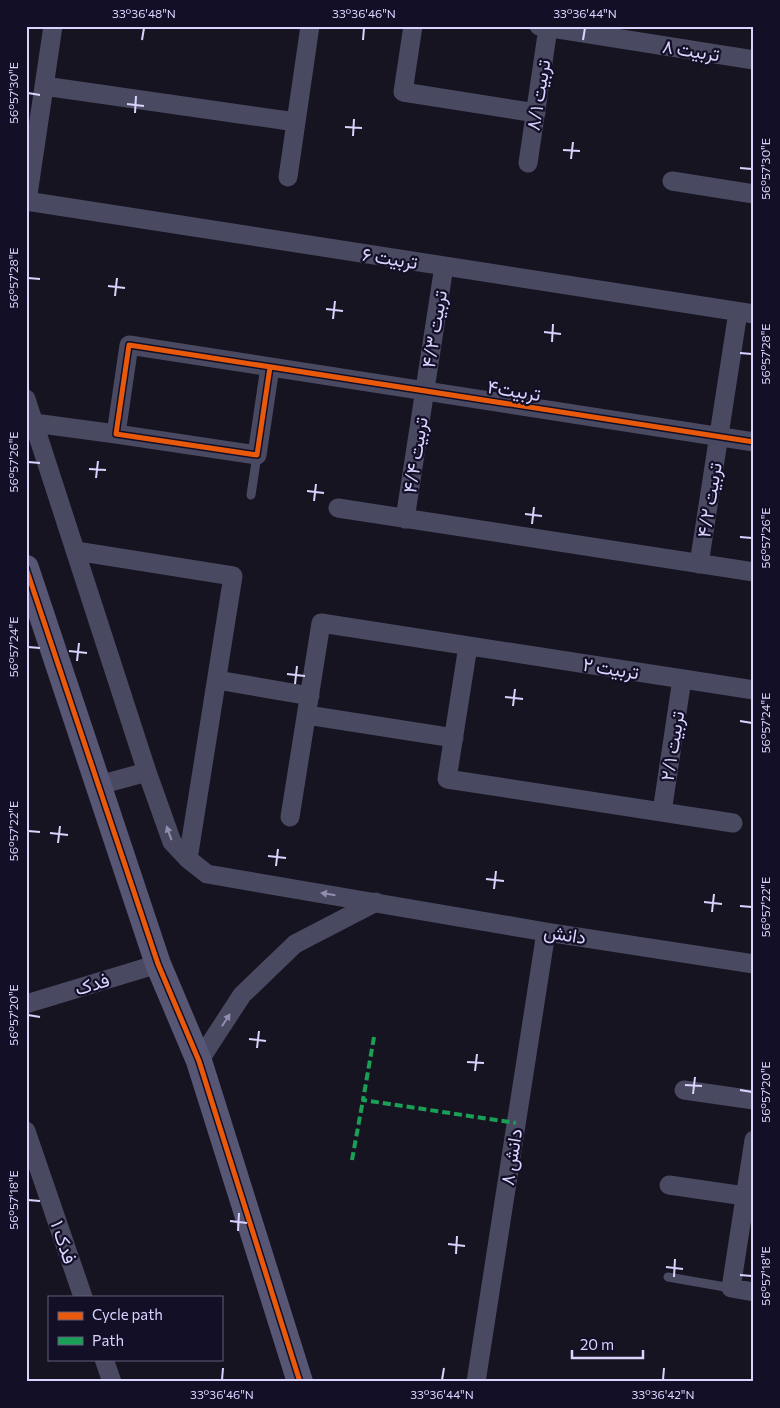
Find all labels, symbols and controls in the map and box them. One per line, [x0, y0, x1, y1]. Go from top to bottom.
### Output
text: 33°36'48"N [112, 6, 176, 20]
text: 33°36'46"N [332, 6, 396, 20]
text: 33°36'44"N [553, 6, 617, 20]
street label: تربیت ۸ [661, 34, 722, 66]
street label: تربیت ۸/۱ [521, 58, 555, 132]
text: 56°57'30"E [6, 62, 20, 124]
text: 56°57'30"E [758, 138, 772, 200]
street label: تربیت ۶ [361, 242, 420, 274]
text: 56°57'28"E [6, 248, 20, 308]
street label: تربیت ۴/۳ [416, 288, 452, 370]
text: 56°57'28"E [758, 324, 772, 384]
street label: تربیت۴ [486, 374, 543, 406]
street label: تربیت ۴/۴ [397, 415, 433, 495]
text: 56°57'26"E [6, 432, 20, 492]
street label: تربیت ۴/۲ [691, 461, 727, 539]
text: 56°57'26"E [758, 508, 772, 568]
text: 56°57'24"E [6, 617, 20, 677]
street label: تربیت ۲ [581, 652, 641, 684]
text: 56°57'24"E [758, 693, 772, 753]
street label: تربیت ۲/۱ [655, 709, 689, 783]
text: 56°57'22"E [6, 801, 20, 861]
one-way arrow [165, 825, 172, 840]
text: 56°57'22"E [758, 877, 772, 937]
one-way arrow [320, 890, 336, 898]
street label: دانش [542, 919, 588, 949]
street label: فدک [72, 967, 112, 1000]
text: 56°57'20"E [6, 984, 20, 1046]
one-way arrow [221, 1014, 230, 1027]
text: 56°57'20"E [758, 1061, 772, 1123]
street label: دانش ۸ [495, 1127, 527, 1187]
text: 56°57'18"E [6, 1170, 20, 1230]
street label: فدک ۱ [46, 1217, 83, 1267]
text: 56°57'18"E [758, 1246, 772, 1306]
legend [48, 1296, 222, 1360]
text: Cycle path [92, 1305, 163, 1323]
scale bar [572, 1328, 644, 1360]
text: Path [92, 1331, 124, 1349]
text: 20 m [580, 1335, 614, 1353]
text: 33°36'46"N [190, 1387, 254, 1401]
text: 33°36'44"N [410, 1387, 474, 1401]
text: 33°36'42"N [631, 1387, 695, 1401]

